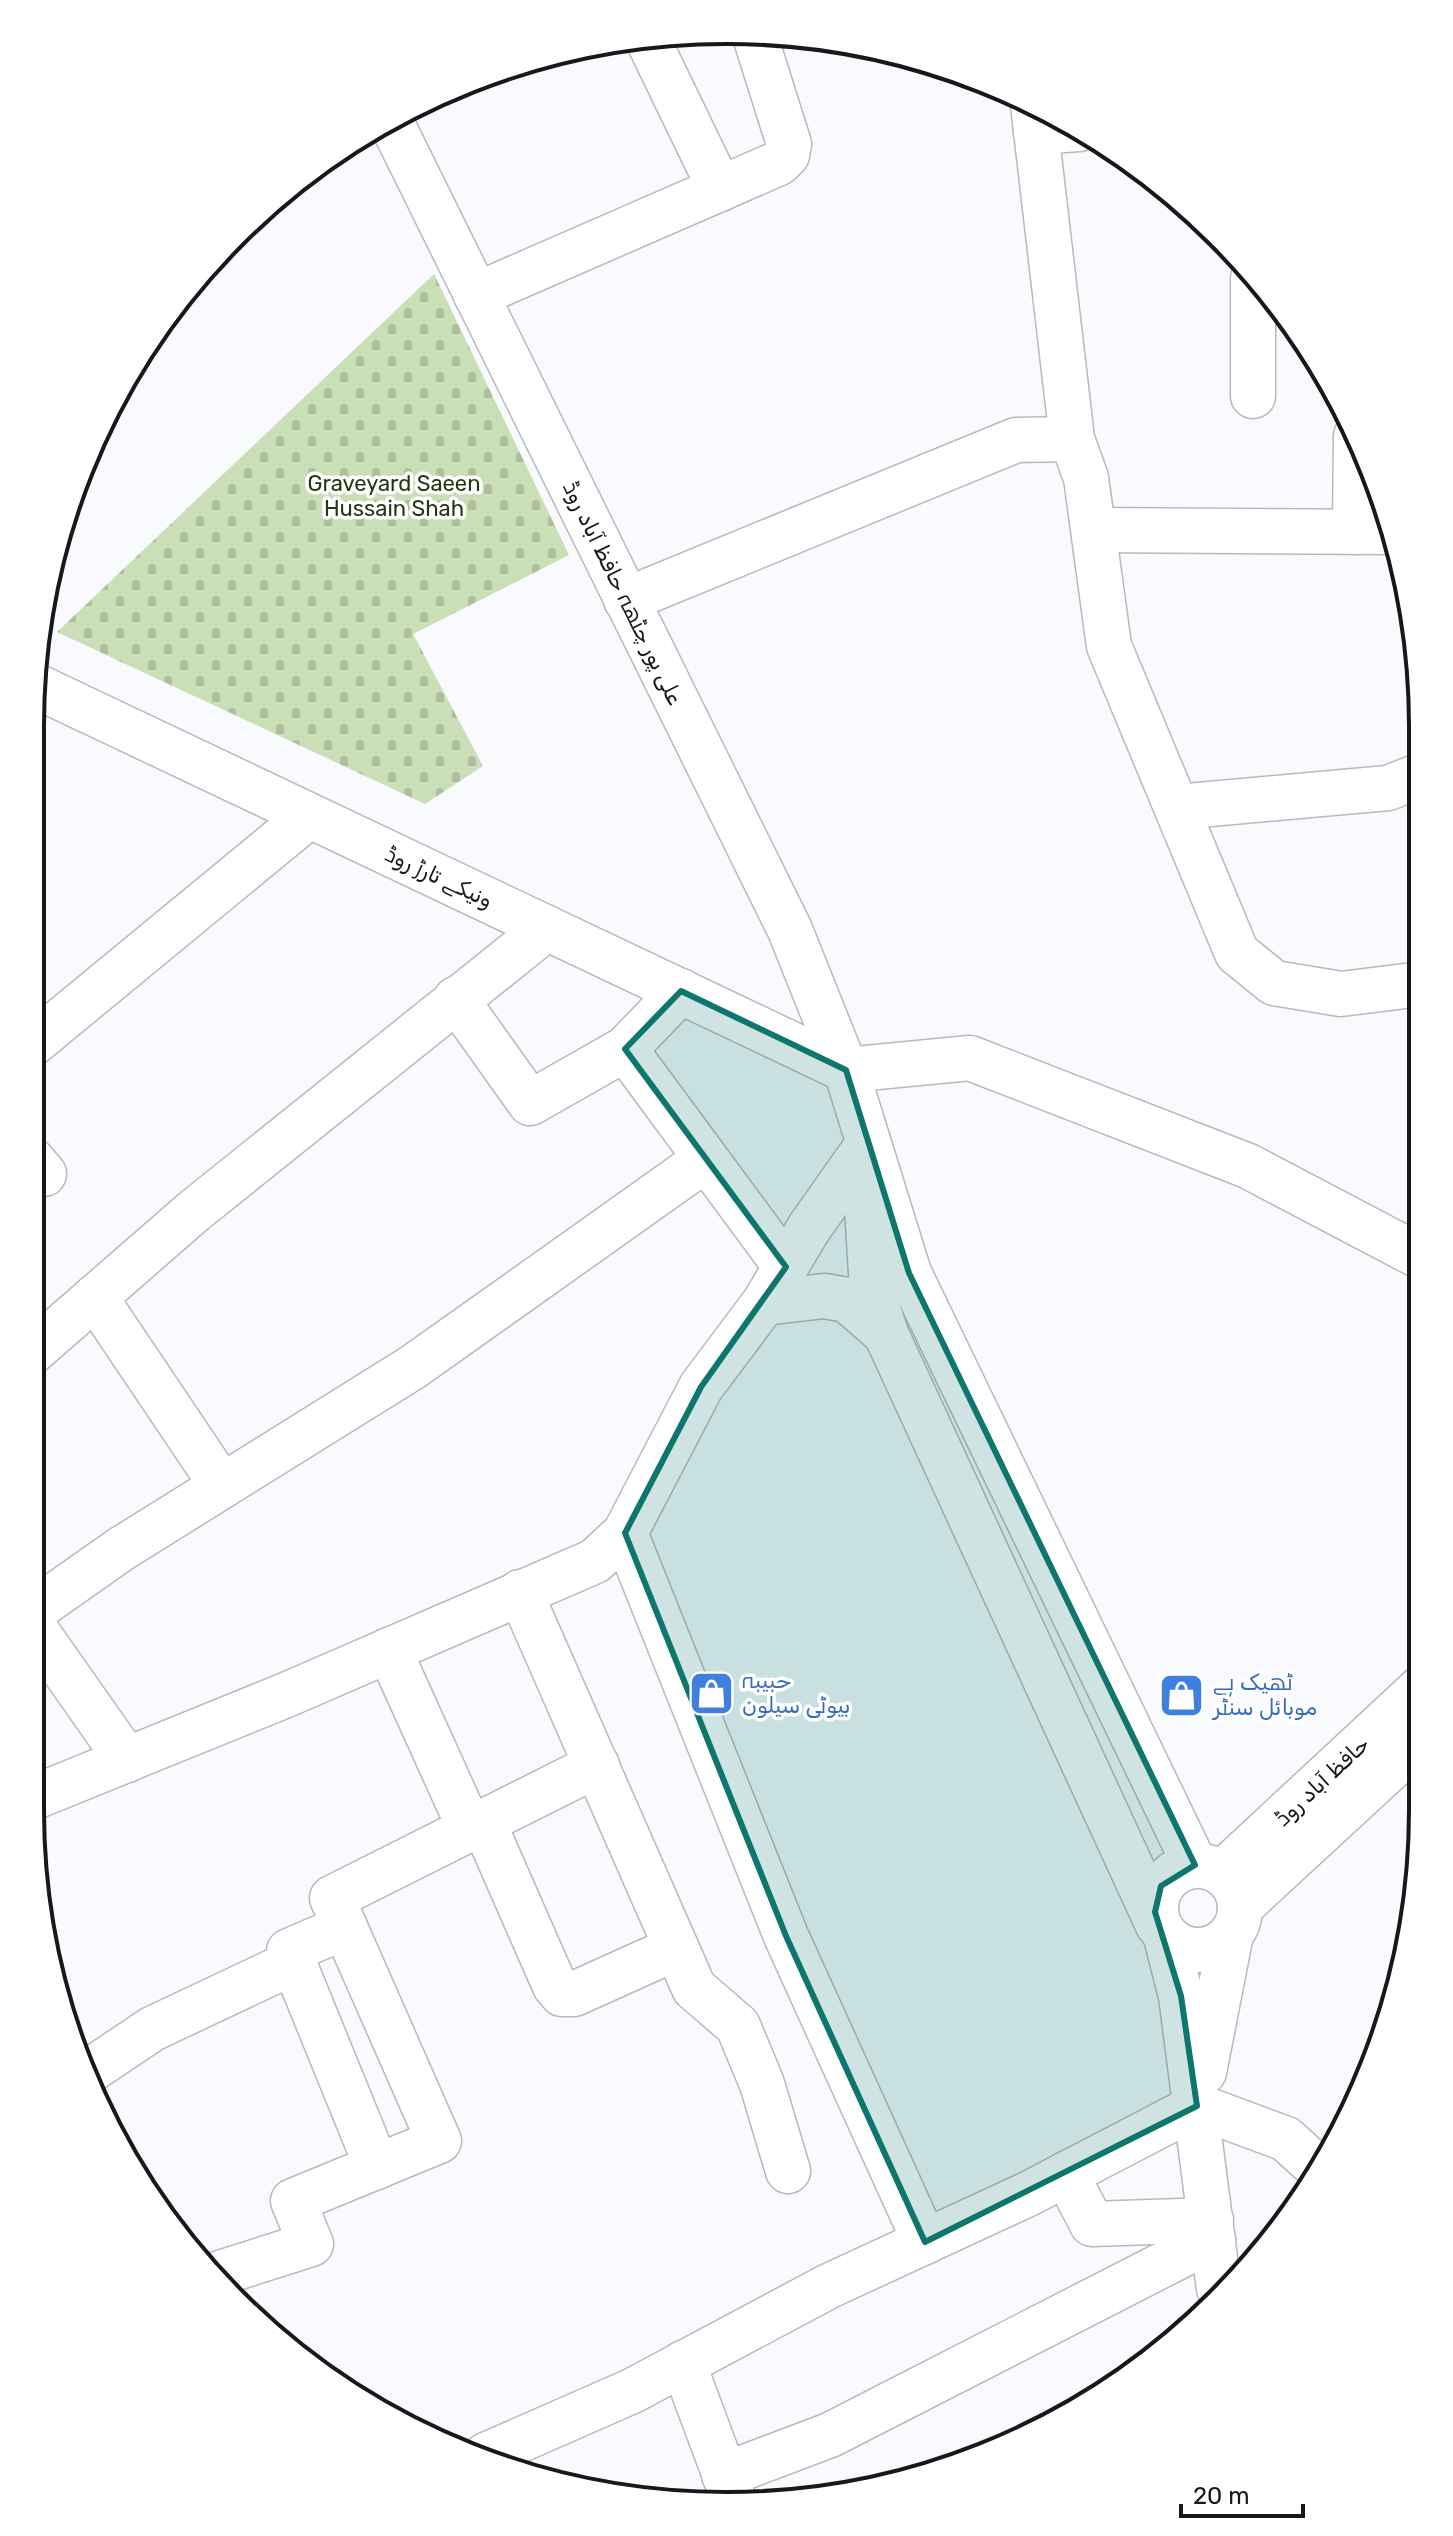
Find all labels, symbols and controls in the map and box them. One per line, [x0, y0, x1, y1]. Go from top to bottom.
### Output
park label: Graveyard Saeen Hussain Shah [307, 470, 481, 522]
street label: علی پور چٹھہ حافظ آباد روڈ [556, 477, 689, 710]
street label: ونیکے تارڑ روڈ [381, 840, 497, 914]
place label: حبیبہ بیوٹی سیلون [742, 1667, 850, 1719]
shop icon: حبیبہ بیوٹی سیلون [687, 1669, 735, 1717]
place label: ٹھیک ہے موبائل سنٹر [1211, 1669, 1317, 1721]
shop icon: ٹھیک ہے موبائل سنٹر [1158, 1671, 1206, 1719]
street label: حافظ آباد روڈ [1269, 1730, 1375, 1832]
scale bar [1181, 2468, 1303, 2518]
text: 20 m [1193, 2482, 1250, 2510]

